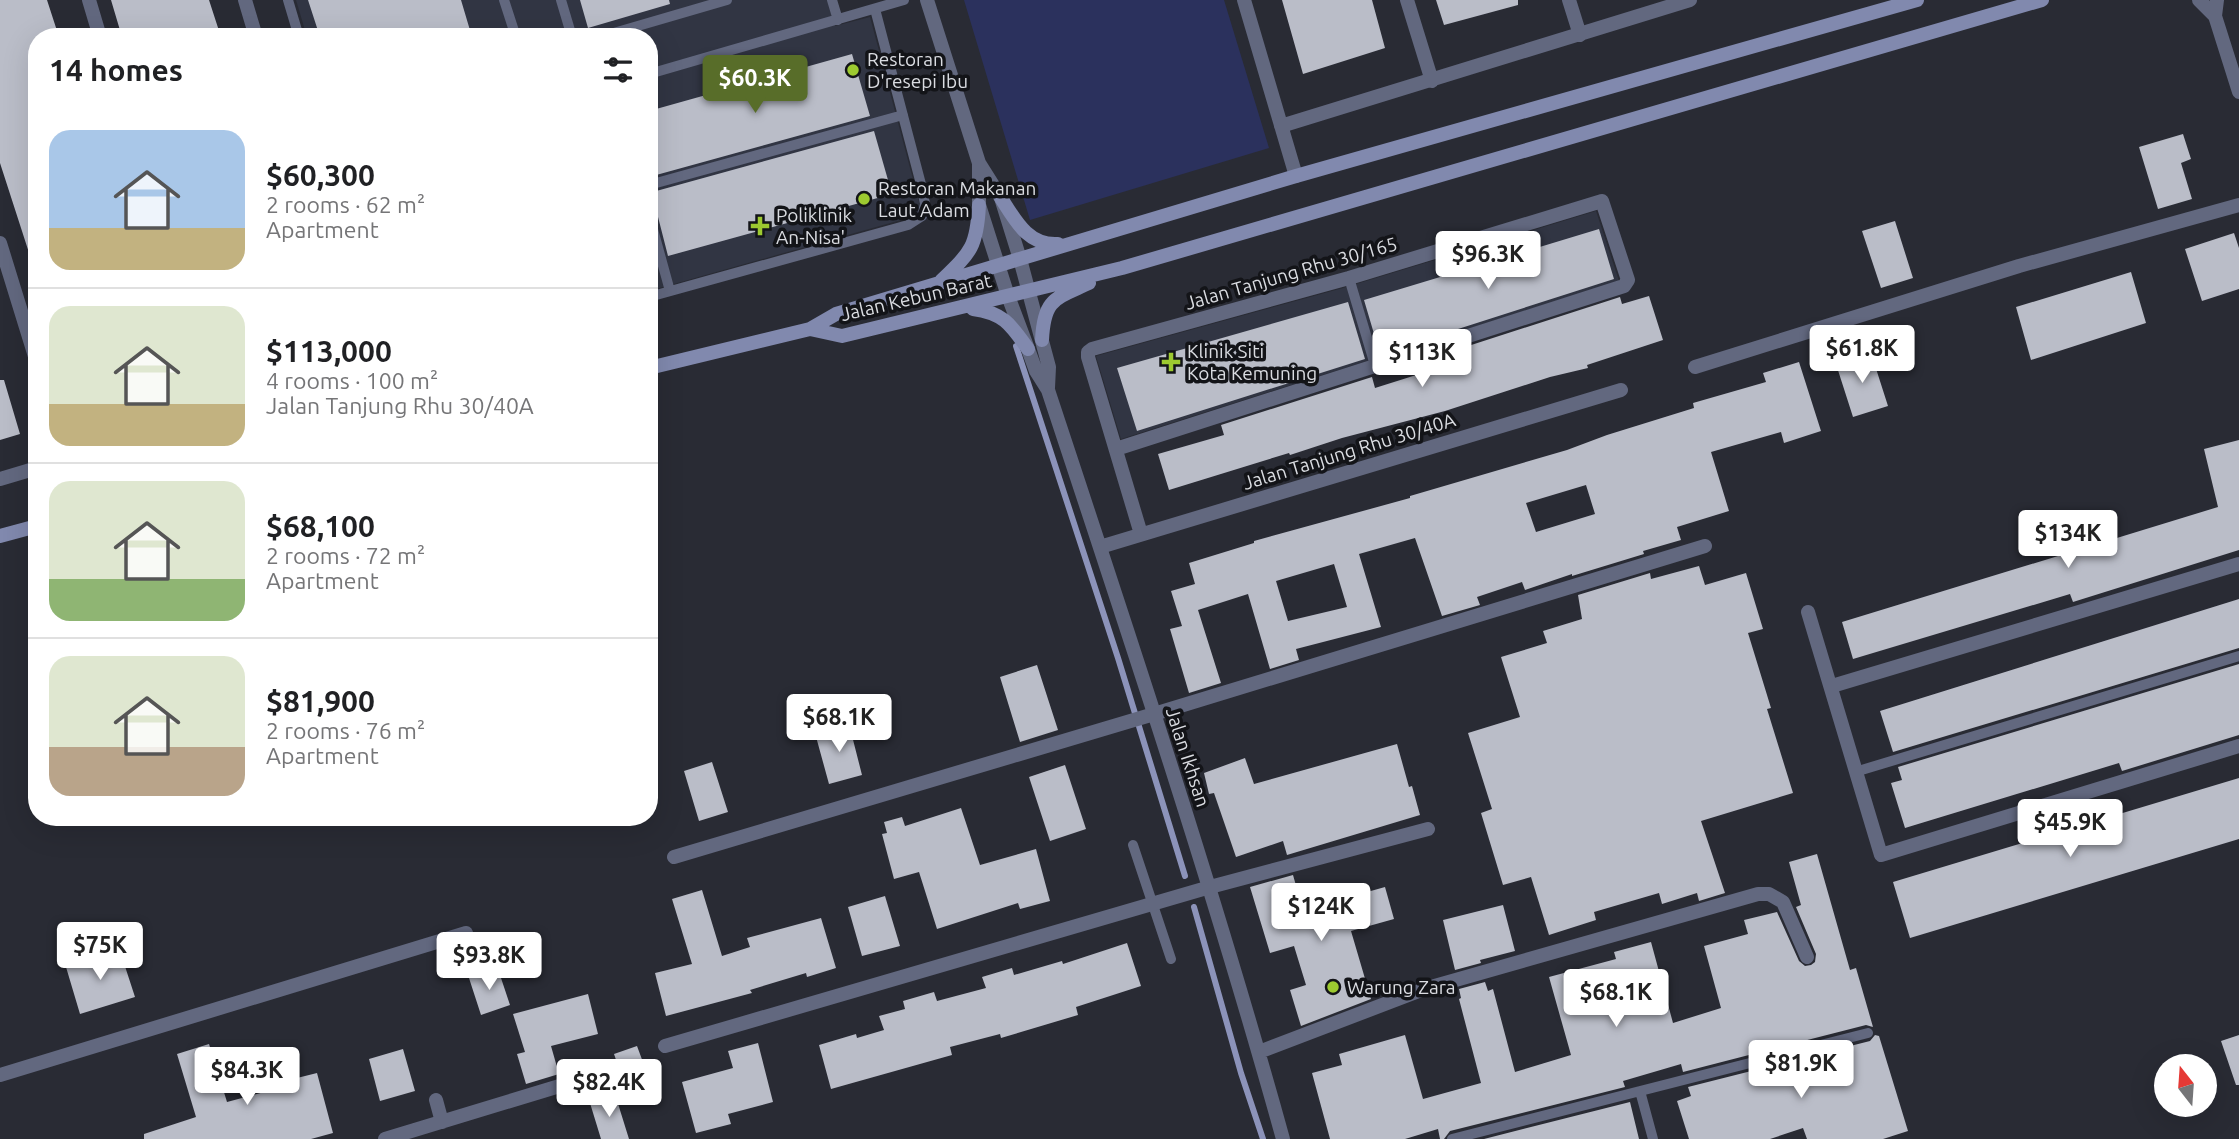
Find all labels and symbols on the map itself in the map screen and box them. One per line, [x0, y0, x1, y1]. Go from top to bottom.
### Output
place label: Restoran D'resepi Ibu [867, 48, 968, 92]
pin: $60.3K [698, 55, 812, 115]
marker: Restoran D'resepi Ibu [845, 62, 861, 78]
place label: Restoran Makanan Laut Adam [878, 177, 1036, 221]
marker: Restoran Makanan Laut Adam [856, 191, 872, 207]
place label: Poliklinik An-Nisa' [776, 204, 853, 248]
marker: Poliklinik An-Nisa' [750, 216, 770, 236]
street label: Jalan Tanjung Rhu 30/165 [1182, 232, 1400, 314]
pin: $96.3K [1431, 232, 1545, 291]
street label: Jalan Kebun Barat [838, 269, 994, 325]
pin: $61.8K [1805, 326, 1919, 385]
pin: $113K [1373, 330, 1471, 389]
place label: Klinik Siti Kota Kemuning [1187, 340, 1317, 384]
marker: Klinik Siti Kota Kemuning [1161, 352, 1181, 372]
street label: Jalan Tanjung Rhu 30/40A [1240, 408, 1459, 494]
pin: $134K [2019, 510, 2117, 570]
pin: $68.1K [782, 694, 896, 754]
street label: Jalan Ikhsan [1162, 704, 1214, 810]
pin: $45.9K [2013, 800, 2127, 859]
pin: $124K [1272, 884, 1370, 943]
pin: $75K [59, 922, 141, 982]
pin: $93.8K [432, 932, 546, 992]
pin: $68.1K [1559, 970, 1673, 1029]
place label: Warung Zara [1347, 976, 1456, 998]
marker: Warung Zara [1325, 979, 1341, 995]
pin: $81.9K [1744, 1040, 1858, 1100]
pin: $84.3K [190, 1048, 304, 1107]
north arrow [2154, 1054, 2217, 1116]
pin: $82.4K [552, 1060, 666, 1119]

